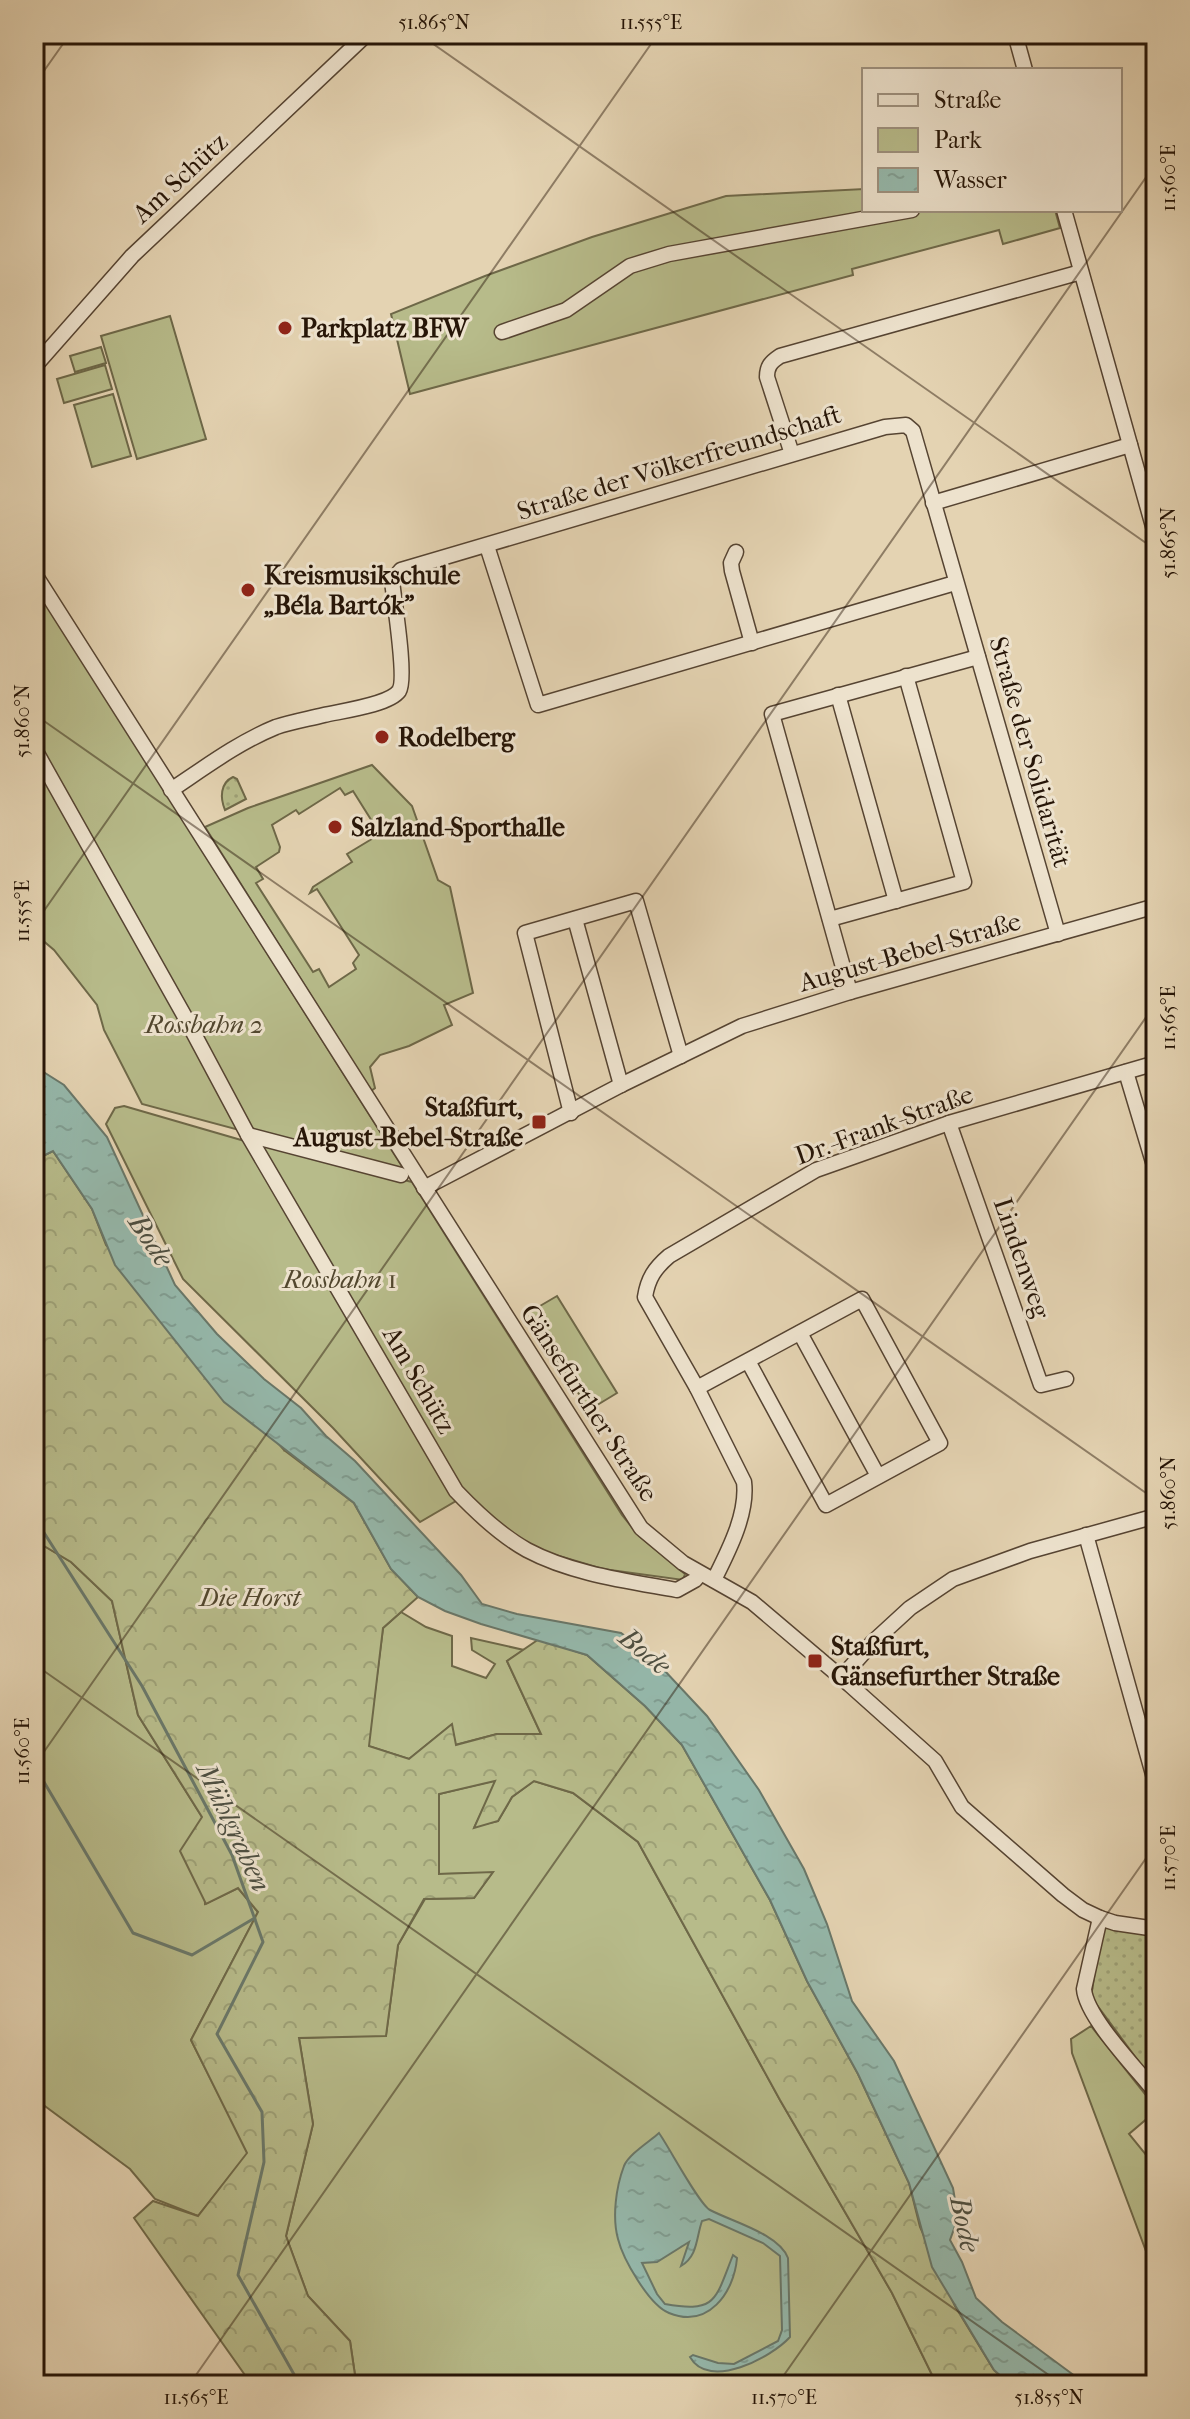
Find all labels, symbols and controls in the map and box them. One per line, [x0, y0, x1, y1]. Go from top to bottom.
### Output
text: 51.865°N [398, 11, 470, 34]
text: 11.555°E [620, 11, 682, 34]
legend [862, 68, 1122, 212]
text: Straße [934, 86, 1001, 114]
street label: Am Schütz [125, 126, 234, 230]
text: Park [934, 126, 982, 154]
text: 11.560°E [1157, 144, 1180, 212]
text: Wasser [933, 166, 1008, 194]
place label: Parkplatz BFW [301, 313, 470, 344]
marker: Parkplatz BFW [276, 319, 294, 337]
street label: Straße der Völkerfreundschaft [513, 399, 845, 527]
text: 51.865°N [1157, 507, 1180, 579]
place label: Kreismusikschule „Béla Bartók" [263, 560, 461, 621]
marker: Kreismusikschule „Béla Bartók" [239, 581, 257, 599]
street label: Straße der Solidarität [982, 633, 1078, 872]
text: 51.860°N [11, 684, 34, 758]
place label: Rodelberg [398, 722, 516, 753]
marker: Rodelberg [373, 728, 391, 746]
place label: Salzland-Sporthalle [351, 812, 565, 843]
marker: Salzland-Sporthalle [326, 818, 344, 836]
text: 11.555°E [11, 880, 34, 942]
street label: August-Bebel-Straße [795, 906, 1024, 999]
text: 11.565°E [1157, 986, 1180, 1050]
park label: Rossbahn 2 [143, 1009, 263, 1040]
street label: Dr.-Frank-Straße [791, 1078, 977, 1172]
place label: Staßfurt, August-Bebel-Straße [292, 1092, 523, 1153]
marker: Staßfurt, August-Bebel-Straße [530, 1113, 548, 1131]
street label: Lindenweg [987, 1194, 1057, 1323]
water label: Bode [121, 1206, 181, 1273]
park label: Rossbahn 1 [281, 1264, 397, 1295]
street label: Gänsefurther Straße [514, 1299, 664, 1508]
street label: Am Schütz [375, 1320, 462, 1439]
text: 51.860°N [1157, 1456, 1180, 1530]
park label: Die Horst [198, 1582, 303, 1613]
water label: Bode [611, 1619, 678, 1682]
place label: Staßfurt, Gänsefurther Straße [831, 1631, 1060, 1692]
marker: Staßfurt, Gänsefurther Straße [806, 1652, 824, 1670]
text: 11.560°E [11, 1717, 34, 1785]
water label: Mühlgraben [189, 1755, 278, 1897]
text: 11.570°E [1157, 1825, 1180, 1891]
water label: Bode [943, 2191, 987, 2255]
text: 11.565°E [164, 2386, 228, 2409]
text: 11.570°E [751, 2386, 817, 2409]
text: 51.855°N [1014, 2386, 1084, 2409]

